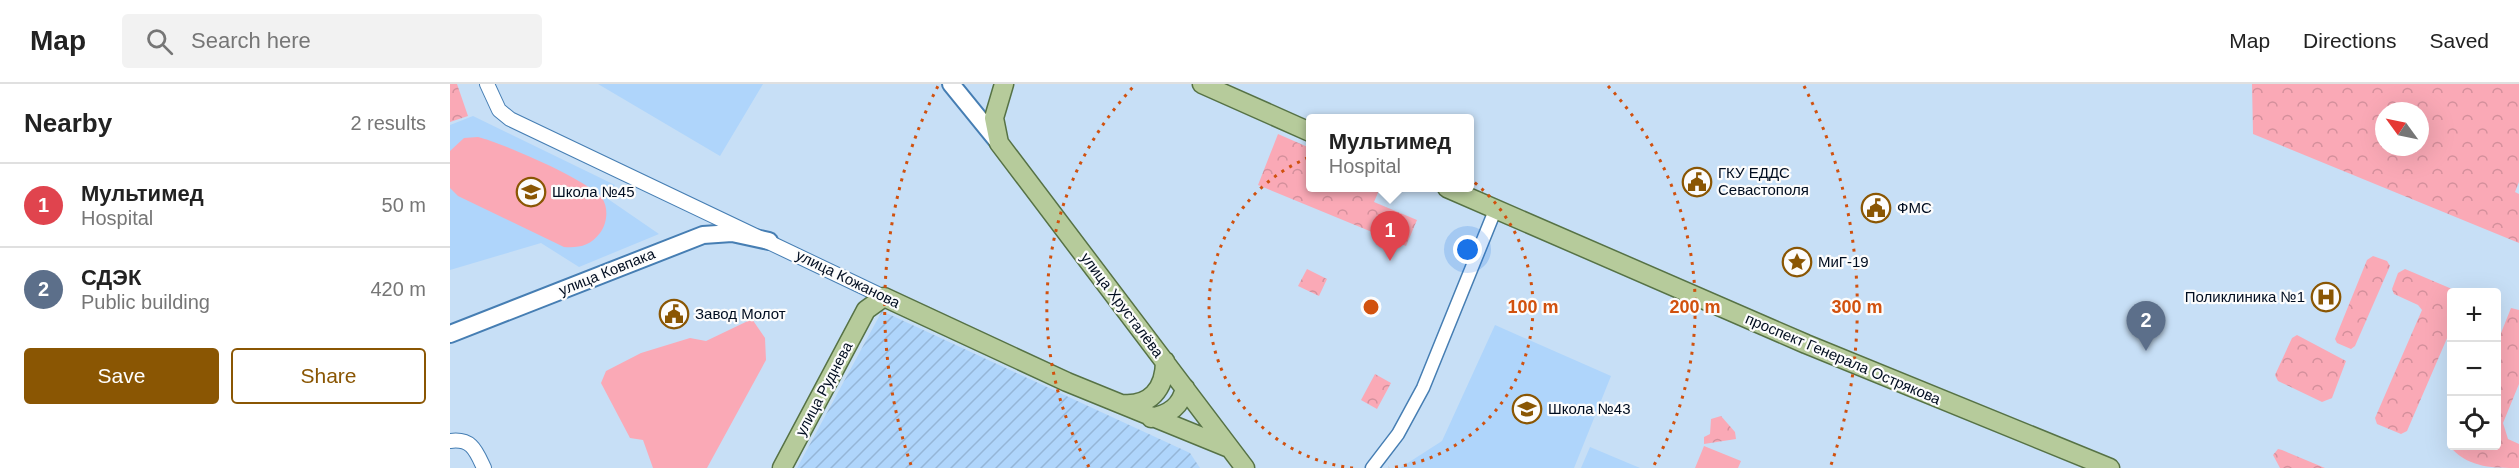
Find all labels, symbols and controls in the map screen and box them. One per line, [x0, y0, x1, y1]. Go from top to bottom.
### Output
search box [122, 14, 542, 68]
text: Map [30, 25, 86, 56]
icon: search [143, 25, 176, 58]
text: Search here [191, 28, 311, 53]
text: Map [2229, 29, 2270, 52]
text: Directions [2303, 29, 2396, 52]
text: Saved [2429, 29, 2489, 52]
north arrow [2375, 102, 2429, 156]
text: Nearby [24, 108, 112, 138]
text: 2 results [350, 112, 426, 134]
popup [1306, 114, 1474, 192]
text: Мультимед [1329, 129, 1451, 154]
text: Hospital [1329, 155, 1401, 177]
place label: ГКУ ЕДДС Севастополя [1718, 164, 1809, 198]
public building icon: ГКУ ЕДДС Севастополя [1681, 166, 1713, 198]
school or university icon: Школа №45 [515, 176, 547, 208]
text: Мультимед [81, 181, 204, 206]
place label: Школа №45 [552, 183, 635, 200]
public building icon: ФМС [1860, 192, 1892, 224]
text: 1 [38, 194, 49, 216]
text: 50 m [382, 194, 426, 216]
place label: ФМС [1897, 199, 1932, 216]
text: Hospital [81, 207, 153, 229]
pin: 1 [1370, 212, 1410, 261]
your location [1453, 235, 1482, 264]
street label: улица Ковпака [556, 244, 658, 299]
street label: улица Кожанова [794, 246, 904, 311]
place icon: МиГ-19 [1781, 246, 1813, 278]
street label: улица Хрусталёва [1077, 249, 1168, 361]
place label: МиГ-19 [1818, 253, 1869, 270]
text: СДЭК [81, 265, 141, 290]
text: 2 [38, 278, 49, 300]
text: 420 m [370, 278, 426, 300]
hospital icon: Поликлиника №1 [2310, 281, 2342, 313]
place label: Поликлиника №1 [2185, 288, 2305, 305]
map controls [2447, 288, 2501, 450]
button: + [2447, 288, 2501, 342]
text: Public building [81, 291, 210, 313]
centre of rings [1361, 297, 1381, 317]
text: 100 m [1507, 297, 1559, 317]
text: 200 m [1669, 297, 1721, 317]
text: 300 m [1831, 297, 1883, 317]
public building icon: Завод Молот [658, 298, 690, 330]
pin: 2 [2126, 302, 2166, 351]
place label: Завод Молот [695, 305, 786, 322]
street label: проспект Генерала Острякова [1743, 310, 1944, 408]
street label: улица Руднева [792, 338, 856, 439]
button: − [2447, 342, 2501, 396]
button: Save [24, 348, 219, 404]
button: Share [231, 348, 426, 404]
school or university icon: Школа №43 [1511, 393, 1543, 425]
button: locate [2447, 396, 2501, 450]
place label: Школа №43 [1548, 400, 1631, 417]

